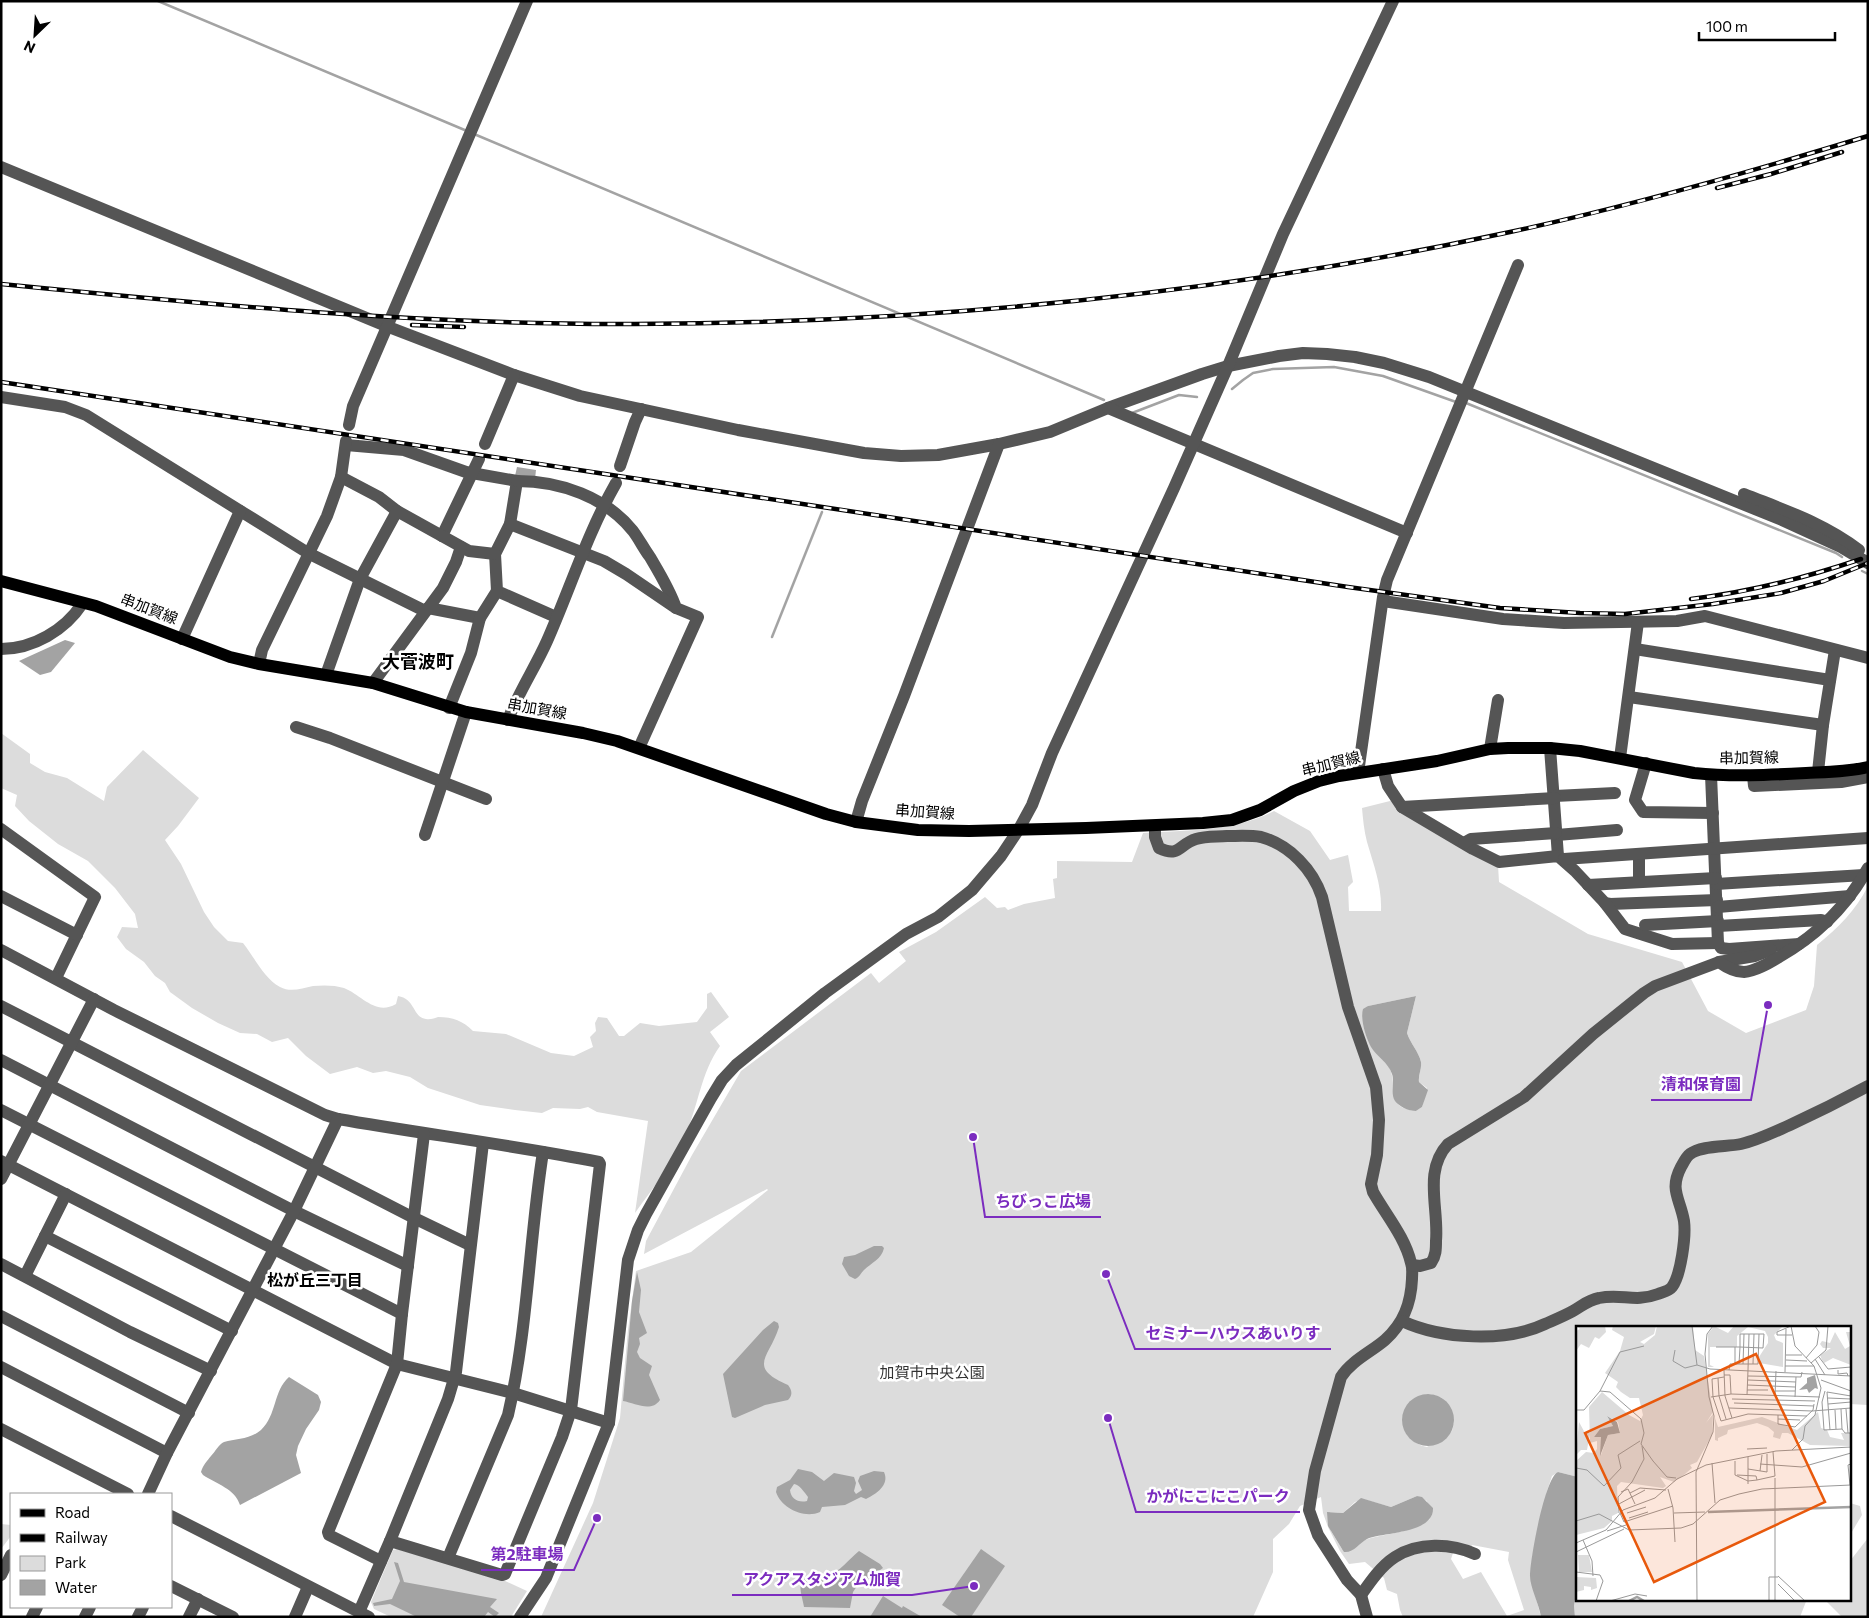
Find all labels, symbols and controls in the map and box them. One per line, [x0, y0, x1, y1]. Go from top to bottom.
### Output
north arrow [10, 10, 60, 60]
scale bar [1699, 10, 1835, 42]
text: 100 m [1706, 17, 1748, 35]
text: N [21, 37, 38, 57]
street label: 串加賀線 [118, 589, 181, 627]
district label: 大菅波町 [382, 650, 454, 672]
street label: 串加賀線 [506, 694, 568, 722]
street label: 串加賀線 [1299, 747, 1362, 779]
street label: 串加賀線 [1719, 747, 1779, 767]
street label: 串加賀線 [895, 800, 956, 822]
callout: 清和保育園 [1651, 1069, 1751, 1100]
text: 清和保育園 [1661, 1074, 1741, 1093]
callout: ちびっこ広場 [985, 1186, 1101, 1217]
text: ちびっこ広場 [995, 1191, 1091, 1210]
district label: 松が丘三丁目 [267, 1270, 363, 1289]
callout: セミナーハウスあいりす [1135, 1318, 1331, 1349]
text: セミナーハウスあいりす [1145, 1323, 1321, 1342]
inset map [1576, 1326, 1852, 1600]
park label: 加賀市中央公園 [879, 1363, 985, 1381]
callout: かがにこにこパーク [1136, 1481, 1300, 1512]
text: かがにこにこパーク [1146, 1486, 1290, 1505]
legend [10, 1493, 172, 1608]
text: Road [55, 1503, 90, 1521]
text: Railway [55, 1528, 108, 1546]
callout: 第2駐車場 [481, 1539, 574, 1570]
text: 第2駐車場 [490, 1544, 564, 1563]
text: Park [55, 1553, 86, 1571]
callout: アクアスタジアム加賀 [732, 1564, 912, 1595]
text: アクアスタジアム加賀 [743, 1569, 901, 1588]
text: Water [55, 1578, 97, 1596]

